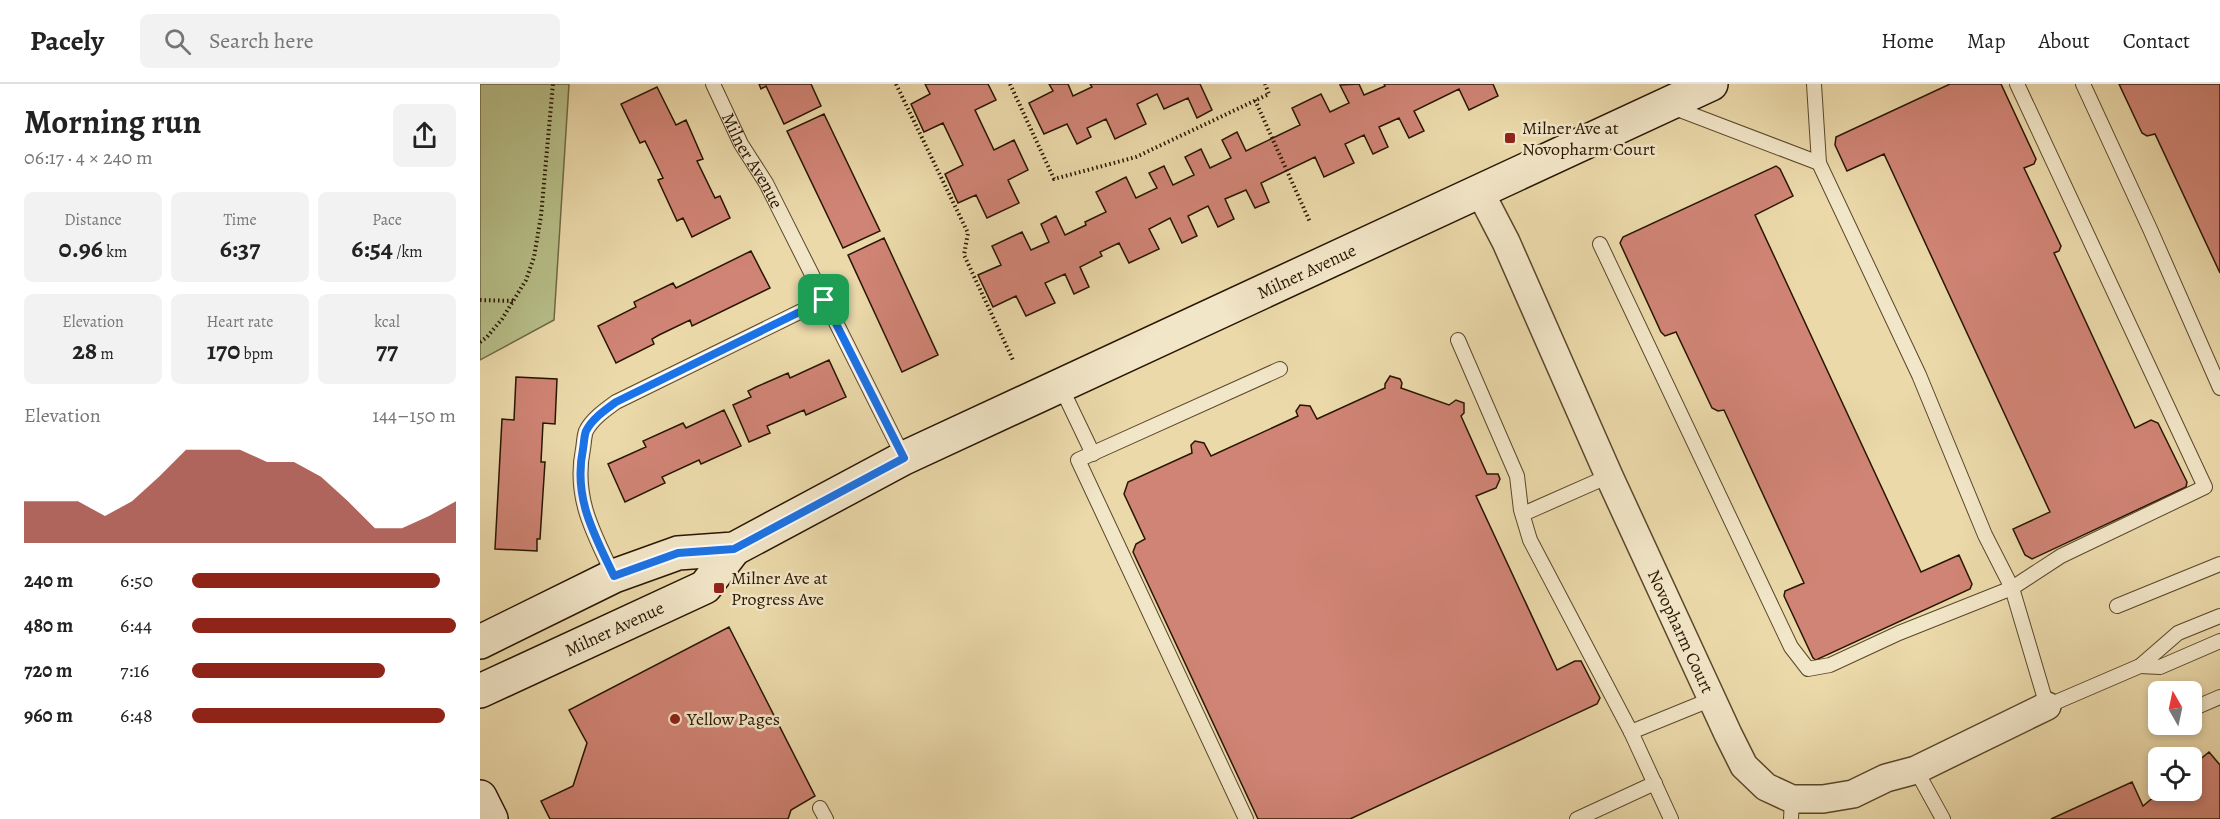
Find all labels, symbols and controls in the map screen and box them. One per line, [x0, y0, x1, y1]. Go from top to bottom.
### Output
search box [140, 14, 560, 68]
text: Pacely [30, 22, 104, 60]
icon: search [161, 25, 194, 58]
text: Search here [209, 26, 314, 56]
text: Home [1881, 27, 1934, 55]
text: Map [1967, 27, 2005, 55]
text: About [2038, 27, 2090, 55]
text: Contact [2123, 27, 2190, 55]
text: Morning run [24, 99, 201, 144]
button: share [393, 104, 456, 167]
street label: Milner Avenue [716, 109, 789, 212]
place label: Milner Ave at Novopharm Court [1522, 116, 1655, 161]
marker: Milner Ave at Novopharm Court [1503, 131, 1517, 145]
text: 06:17 · 4 × 240 m [24, 144, 153, 171]
text: Distance [64, 209, 122, 231]
text: Time [223, 209, 257, 231]
text: Pace [372, 209, 402, 231]
text: 0.96 [59, 231, 103, 266]
text: 6:37 [220, 231, 260, 266]
text: 6:54 [351, 231, 393, 266]
street label: Milner Avenue [1253, 238, 1360, 305]
text: km [103, 241, 127, 263]
text: /km [393, 241, 423, 263]
pin [798, 274, 849, 325]
icon: arrive [807, 283, 840, 316]
text: Elevation [62, 311, 124, 333]
text: Heart rate [207, 311, 273, 333]
text: kcal [374, 311, 400, 333]
text: 28 [72, 333, 97, 368]
text: 170 [207, 333, 240, 368]
text: 77 [376, 333, 398, 368]
text: m [97, 343, 114, 365]
text: bpm [240, 343, 273, 365]
text: Elevation [24, 402, 101, 429]
text: 144–150 m [372, 402, 456, 429]
place label: Milner Ave at Progress Ave [731, 566, 828, 611]
street label: Novopharm Court [1642, 566, 1719, 697]
text: 240 m [24, 567, 73, 594]
text: 6:50 [120, 567, 153, 594]
marker: Milner Ave at Progress Ave [712, 581, 726, 595]
street label: Milner Avenue [561, 596, 668, 662]
text: 480 m [24, 612, 73, 639]
text: 6:44 [120, 612, 152, 639]
text: 720 m [24, 657, 73, 684]
text: 7:16 [120, 657, 149, 684]
north arrow [2148, 681, 2202, 735]
map controls [2148, 681, 2202, 801]
text: 960 m [24, 702, 73, 729]
text: 6:48 [120, 702, 153, 729]
place label: Yellow Pages [686, 707, 780, 731]
marker: Yellow Pages [668, 712, 682, 726]
button: locate [2148, 747, 2202, 801]

